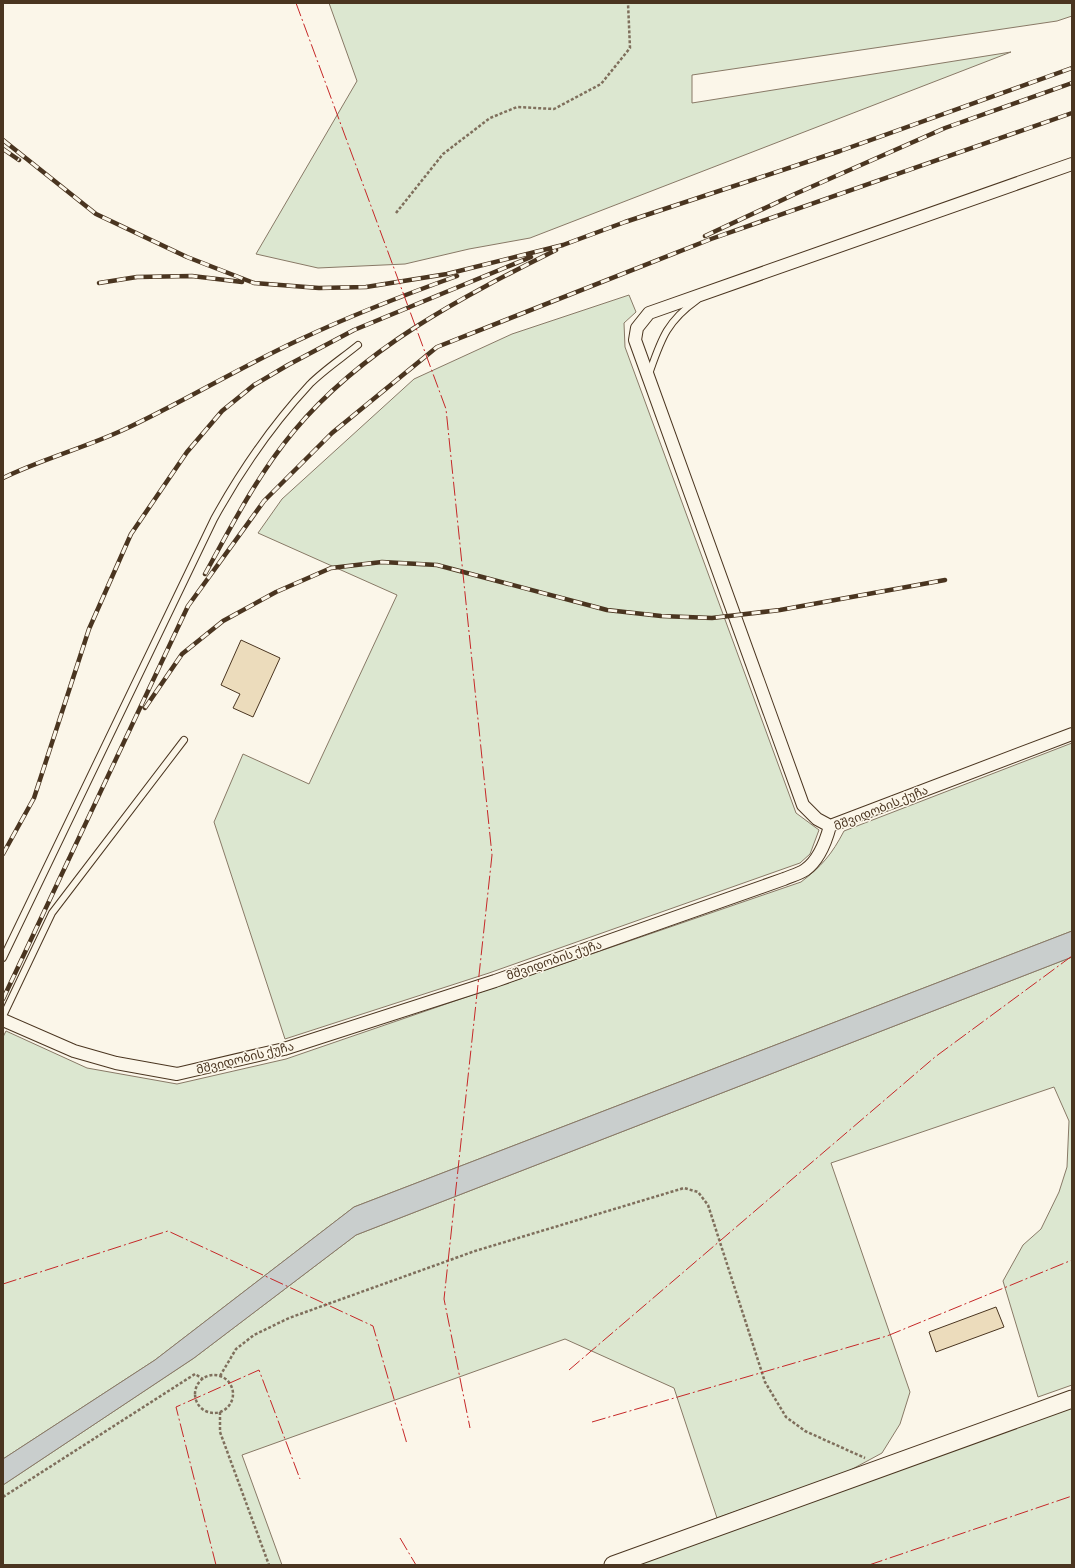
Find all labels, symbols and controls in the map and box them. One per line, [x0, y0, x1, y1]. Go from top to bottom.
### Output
street label: მშვიდობის ქუჩა [832, 782, 930, 834]
street label: მშვიდობის ქუჩა [504, 936, 604, 984]
street label: მშვიდობის ქუჩა [195, 1038, 295, 1078]

